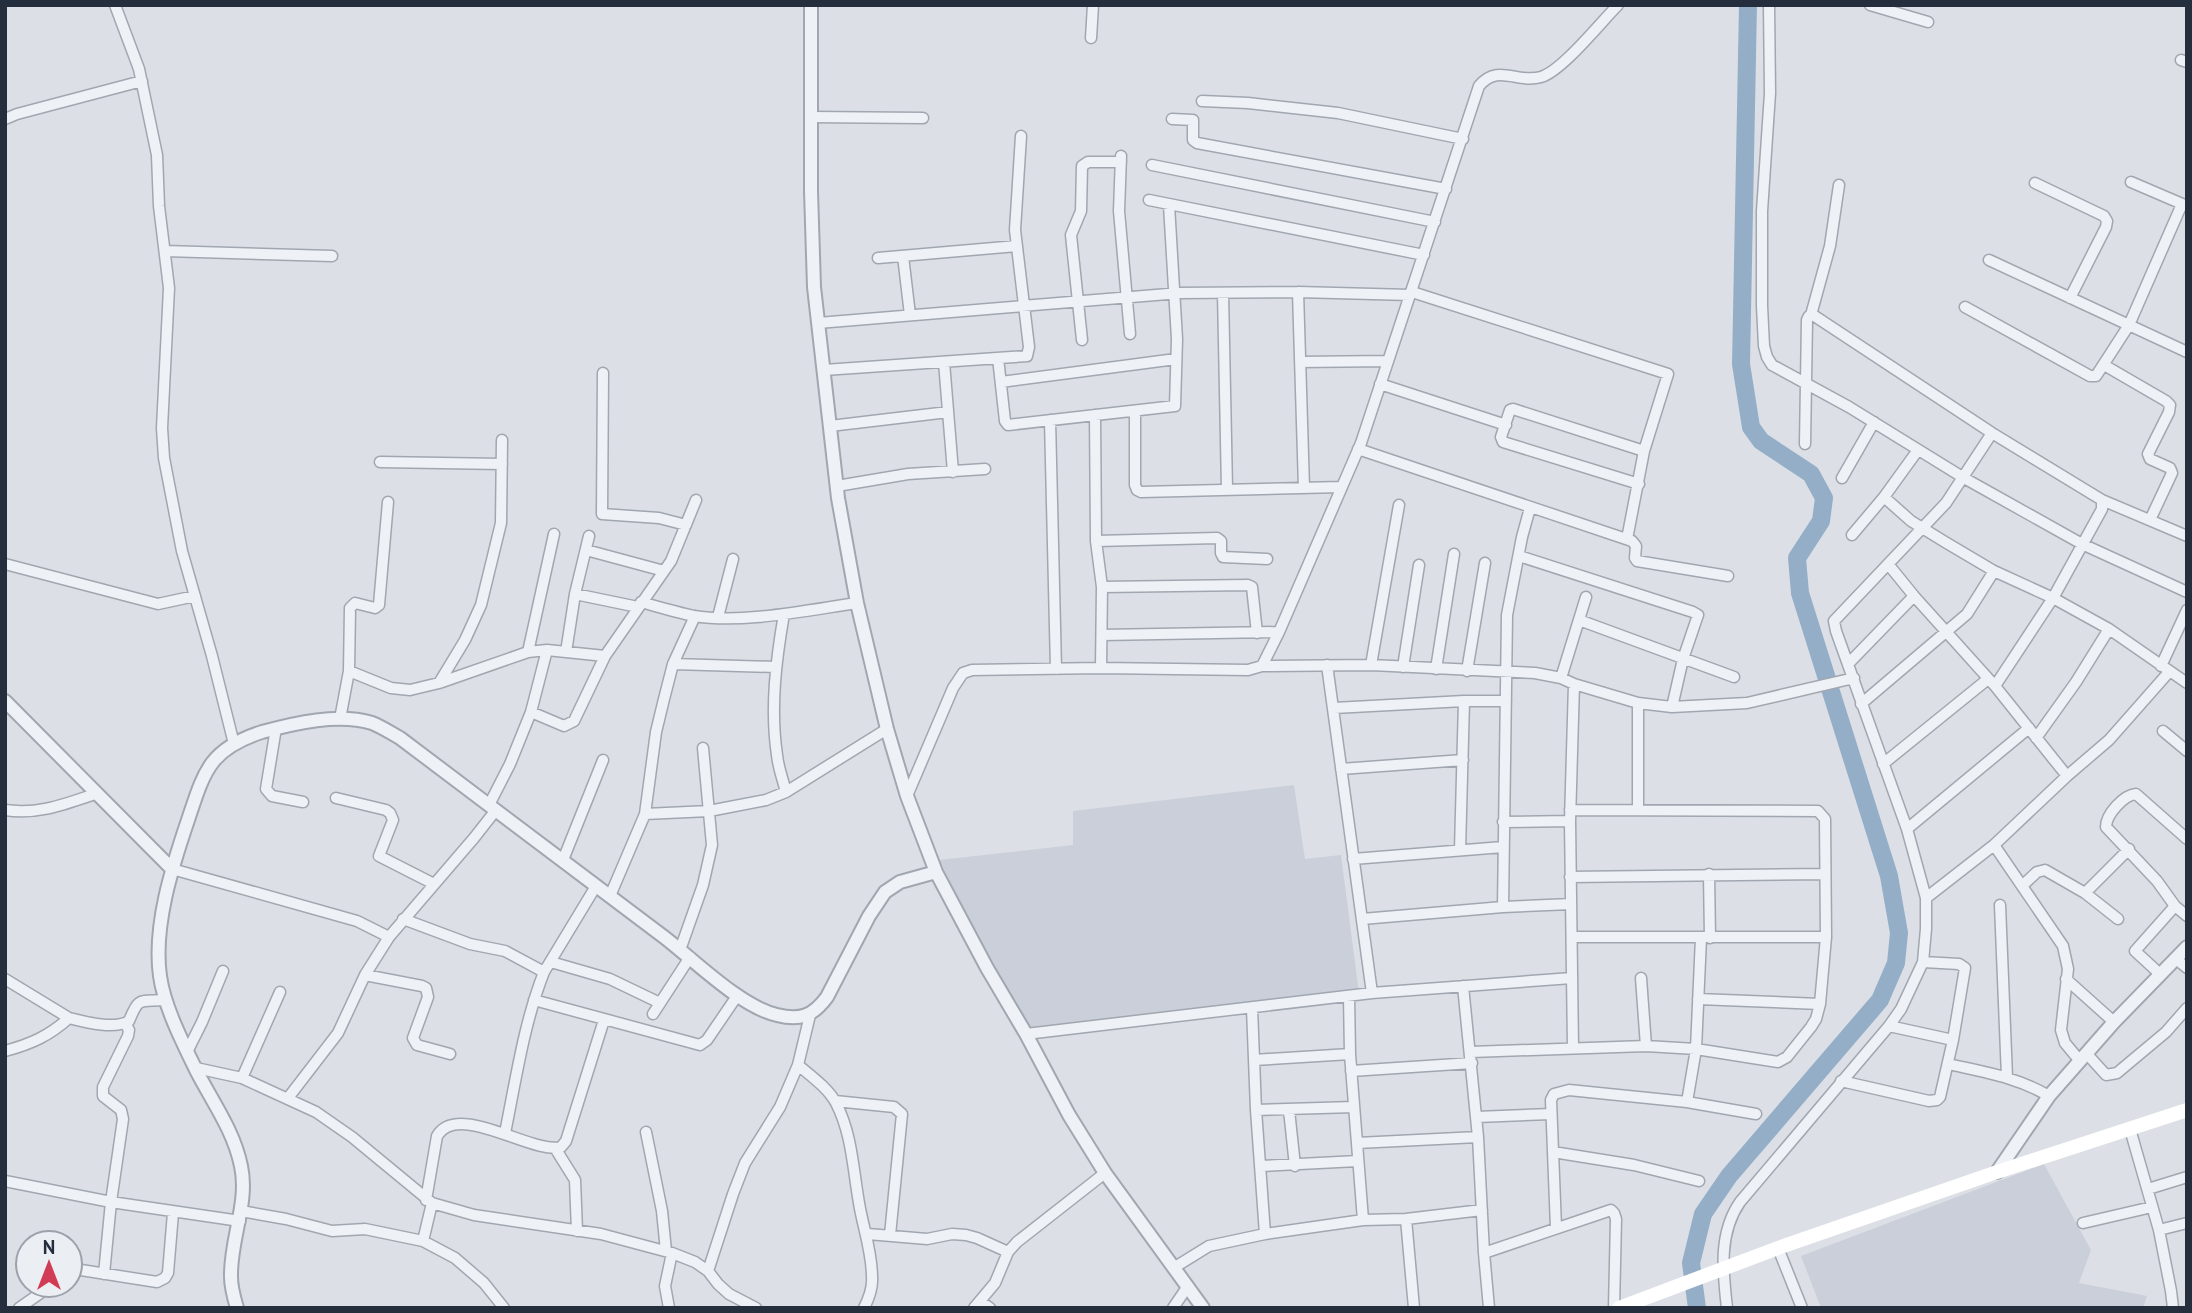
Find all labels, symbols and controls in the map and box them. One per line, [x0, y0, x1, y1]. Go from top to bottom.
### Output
north arrow [14, 1229, 84, 1299]
text: N [43, 1235, 55, 1259]

